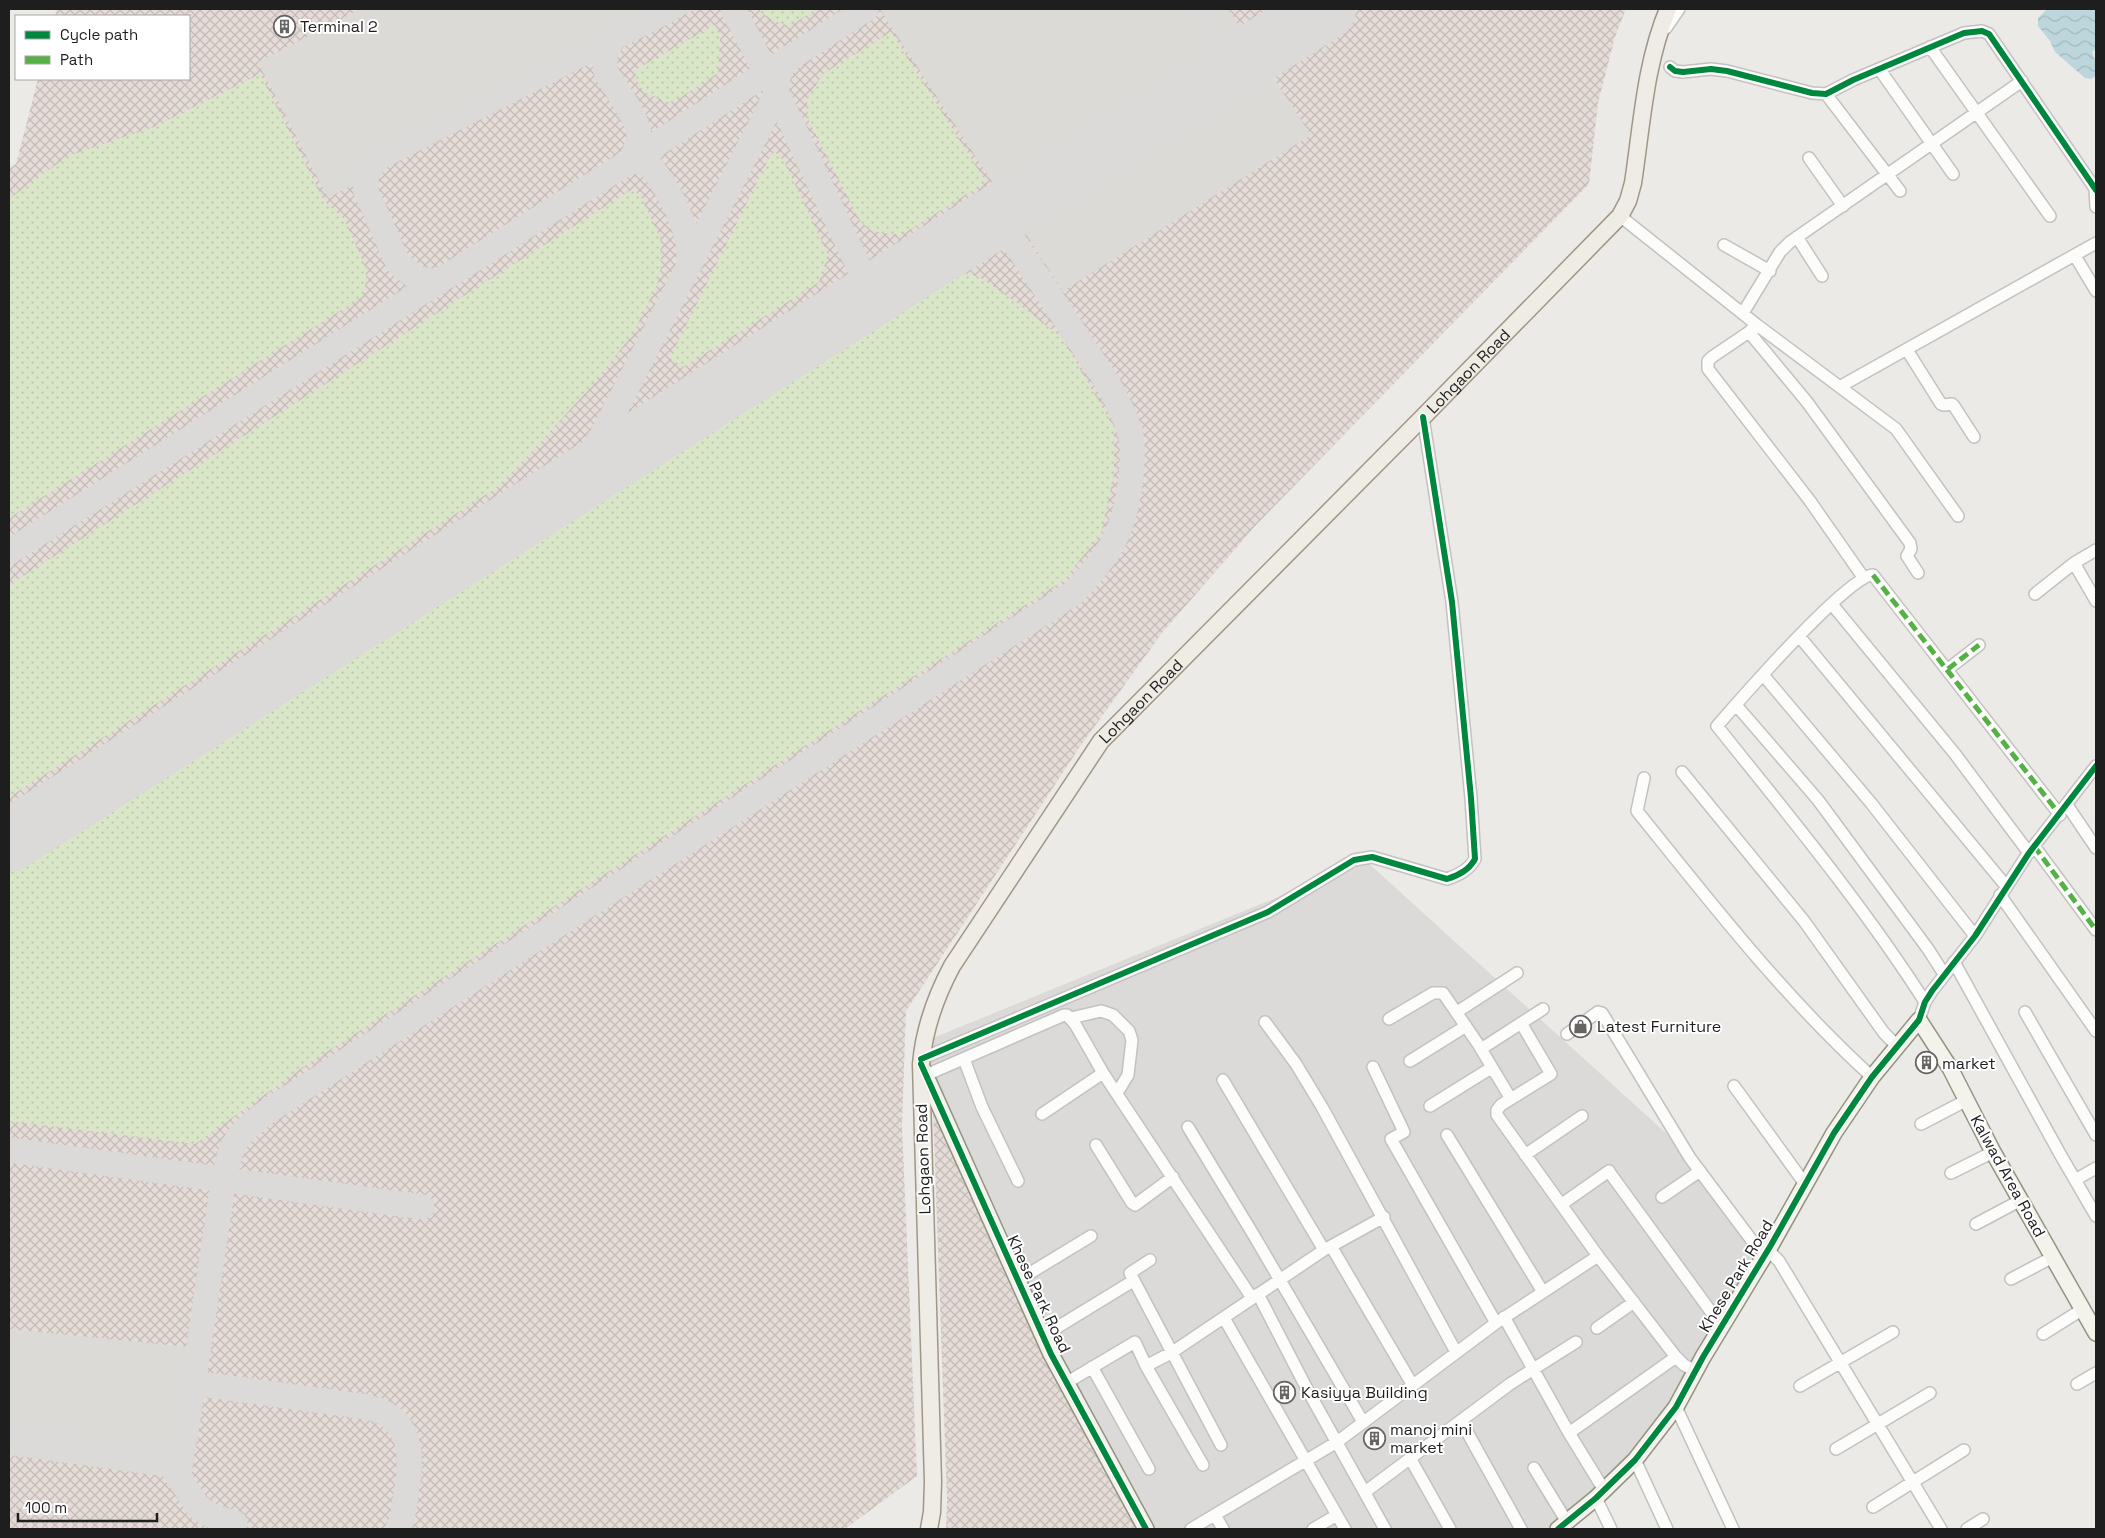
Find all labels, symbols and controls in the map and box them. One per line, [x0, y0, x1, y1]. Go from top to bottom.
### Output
building icon: Terminal 2 [272, 14, 296, 38]
legend [15, 15, 190, 80]
place label: Terminal 2 [300, 16, 378, 37]
text: Cycle path [60, 25, 138, 44]
text: Path [60, 50, 93, 69]
street label: Lohgaon Road [1422, 324, 1514, 418]
street label: Lohgaon Road [1094, 654, 1187, 748]
shop icon: Latest Furniture [1569, 1014, 1593, 1038]
place label: Latest Furniture [1597, 1016, 1721, 1037]
building icon: market [1914, 1051, 1938, 1075]
place label: market [1942, 1053, 1996, 1074]
street label: Lohgaon Road [911, 1103, 935, 1215]
street label: Kalwad Area Road [1966, 1111, 2050, 1241]
street label: Khese Park Road [1694, 1216, 1778, 1336]
street label: Khese Park Road [1002, 1232, 1076, 1356]
building icon: Kasiyya Building [1273, 1380, 1297, 1404]
place label: Kasiyya Building [1301, 1382, 1428, 1403]
place label: manoj mini market [1390, 1419, 1472, 1458]
building icon: manoj mini market [1362, 1426, 1386, 1450]
scale bar [18, 1490, 156, 1522]
text: 100 m [25, 1498, 67, 1517]

